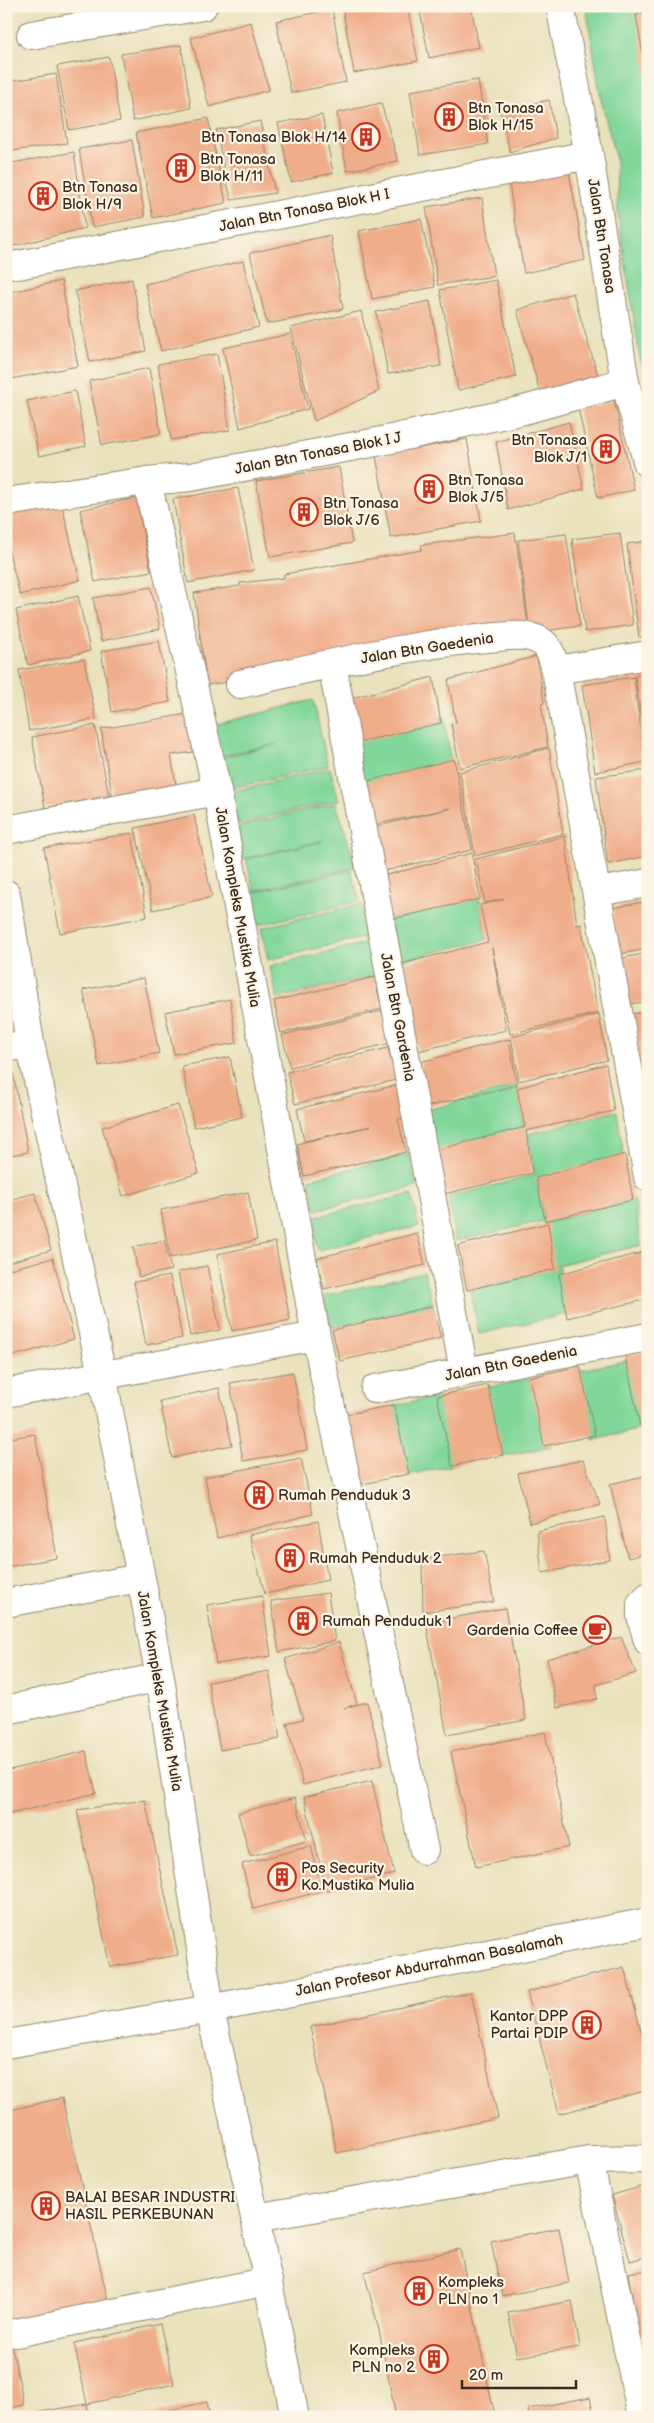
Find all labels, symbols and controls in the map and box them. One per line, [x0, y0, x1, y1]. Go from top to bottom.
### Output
place label: Btn Tonasa Blok H/15 [468, 99, 544, 135]
building icon: Btn Tonasa Blok H/15 [434, 102, 464, 132]
building icon: Btn Tonasa Blok H/14 [351, 122, 381, 152]
place label: Btn Tonasa Blok H/14 [201, 128, 347, 147]
place label: Btn Tonasa Blok H/11 [200, 150, 276, 186]
building icon: Btn Tonasa Blok H/11 [166, 153, 196, 183]
street label: Jalan Btn Tonasa [583, 177, 620, 295]
place label: Btn Tonasa Blok H/9 [62, 178, 138, 214]
building icon: Btn Tonasa Blok H/9 [28, 181, 58, 211]
street label: Jalan Btn Tonasa Blok H I [217, 185, 391, 236]
street label: Jalan Btn Tonasa Blok I J [233, 428, 404, 479]
place label: Btn Tonasa Blok J/1 [511, 431, 587, 467]
building icon: Btn Tonasa Blok J/1 [591, 434, 621, 464]
place label: Btn Tonasa Blok J/5 [448, 471, 524, 507]
building icon: Btn Tonasa Blok J/5 [414, 474, 444, 504]
place label: Btn Tonasa Blok J/6 [323, 494, 399, 530]
building icon: Btn Tonasa Blok J/6 [289, 497, 319, 527]
street label: Jalan Btn Gaedenia [359, 629, 495, 668]
street label: Jalan Kompleks Mustika Mulia [210, 805, 265, 1009]
street label: Jalan Btn Gardenia [376, 951, 419, 1083]
street label: Jalan Btn Gaedenia [443, 1341, 579, 1386]
building icon: Rumah Penduduk 3 [244, 1480, 274, 1510]
place label: Rumah Penduduk 3 [278, 1486, 411, 1505]
building icon: Rumah Penduduk 2 [275, 1543, 305, 1573]
place label: Rumah Penduduk 2 [309, 1549, 442, 1568]
street label: Jalan Kompleks Mustika Mulia [132, 1589, 187, 1793]
building icon: Rumah Penduduk 1 [288, 1606, 318, 1636]
place label: Rumah Penduduk 1 [322, 1612, 452, 1631]
cafe icon: Gardenia Coffee [582, 1615, 612, 1645]
place label: Gardenia Coffee [467, 1621, 578, 1640]
place label: Pos Security Ko.Mustika Mulia [301, 1859, 415, 1895]
building icon: Pos Security Ko.Mustika Mulia [267, 1862, 297, 1892]
street label: Jalan Profesor Abdurrahman Basalamah [294, 1930, 565, 2001]
place label: Kantor DPP Partai PDIP [490, 2007, 569, 2043]
building icon: Kantor DPP Partai PDIP [572, 2010, 602, 2040]
place label: BALAI BESAR INDUSTRI HASIL PERKEBUNAN [65, 2188, 235, 2224]
building icon: BALAI BESAR INDUSTRI HASIL PERKEBUNAN [31, 2191, 61, 2221]
place label: Kompleks PLN no 1 [438, 2273, 505, 2309]
building icon: Kompleks PLN no 1 [404, 2276, 434, 2306]
place label: Kompleks PLN no 2 [349, 2341, 416, 2377]
building icon: Kompleks PLN no 2 [419, 2344, 449, 2374]
scale bar [462, 2358, 575, 2390]
text: 20 m [469, 2366, 503, 2385]

